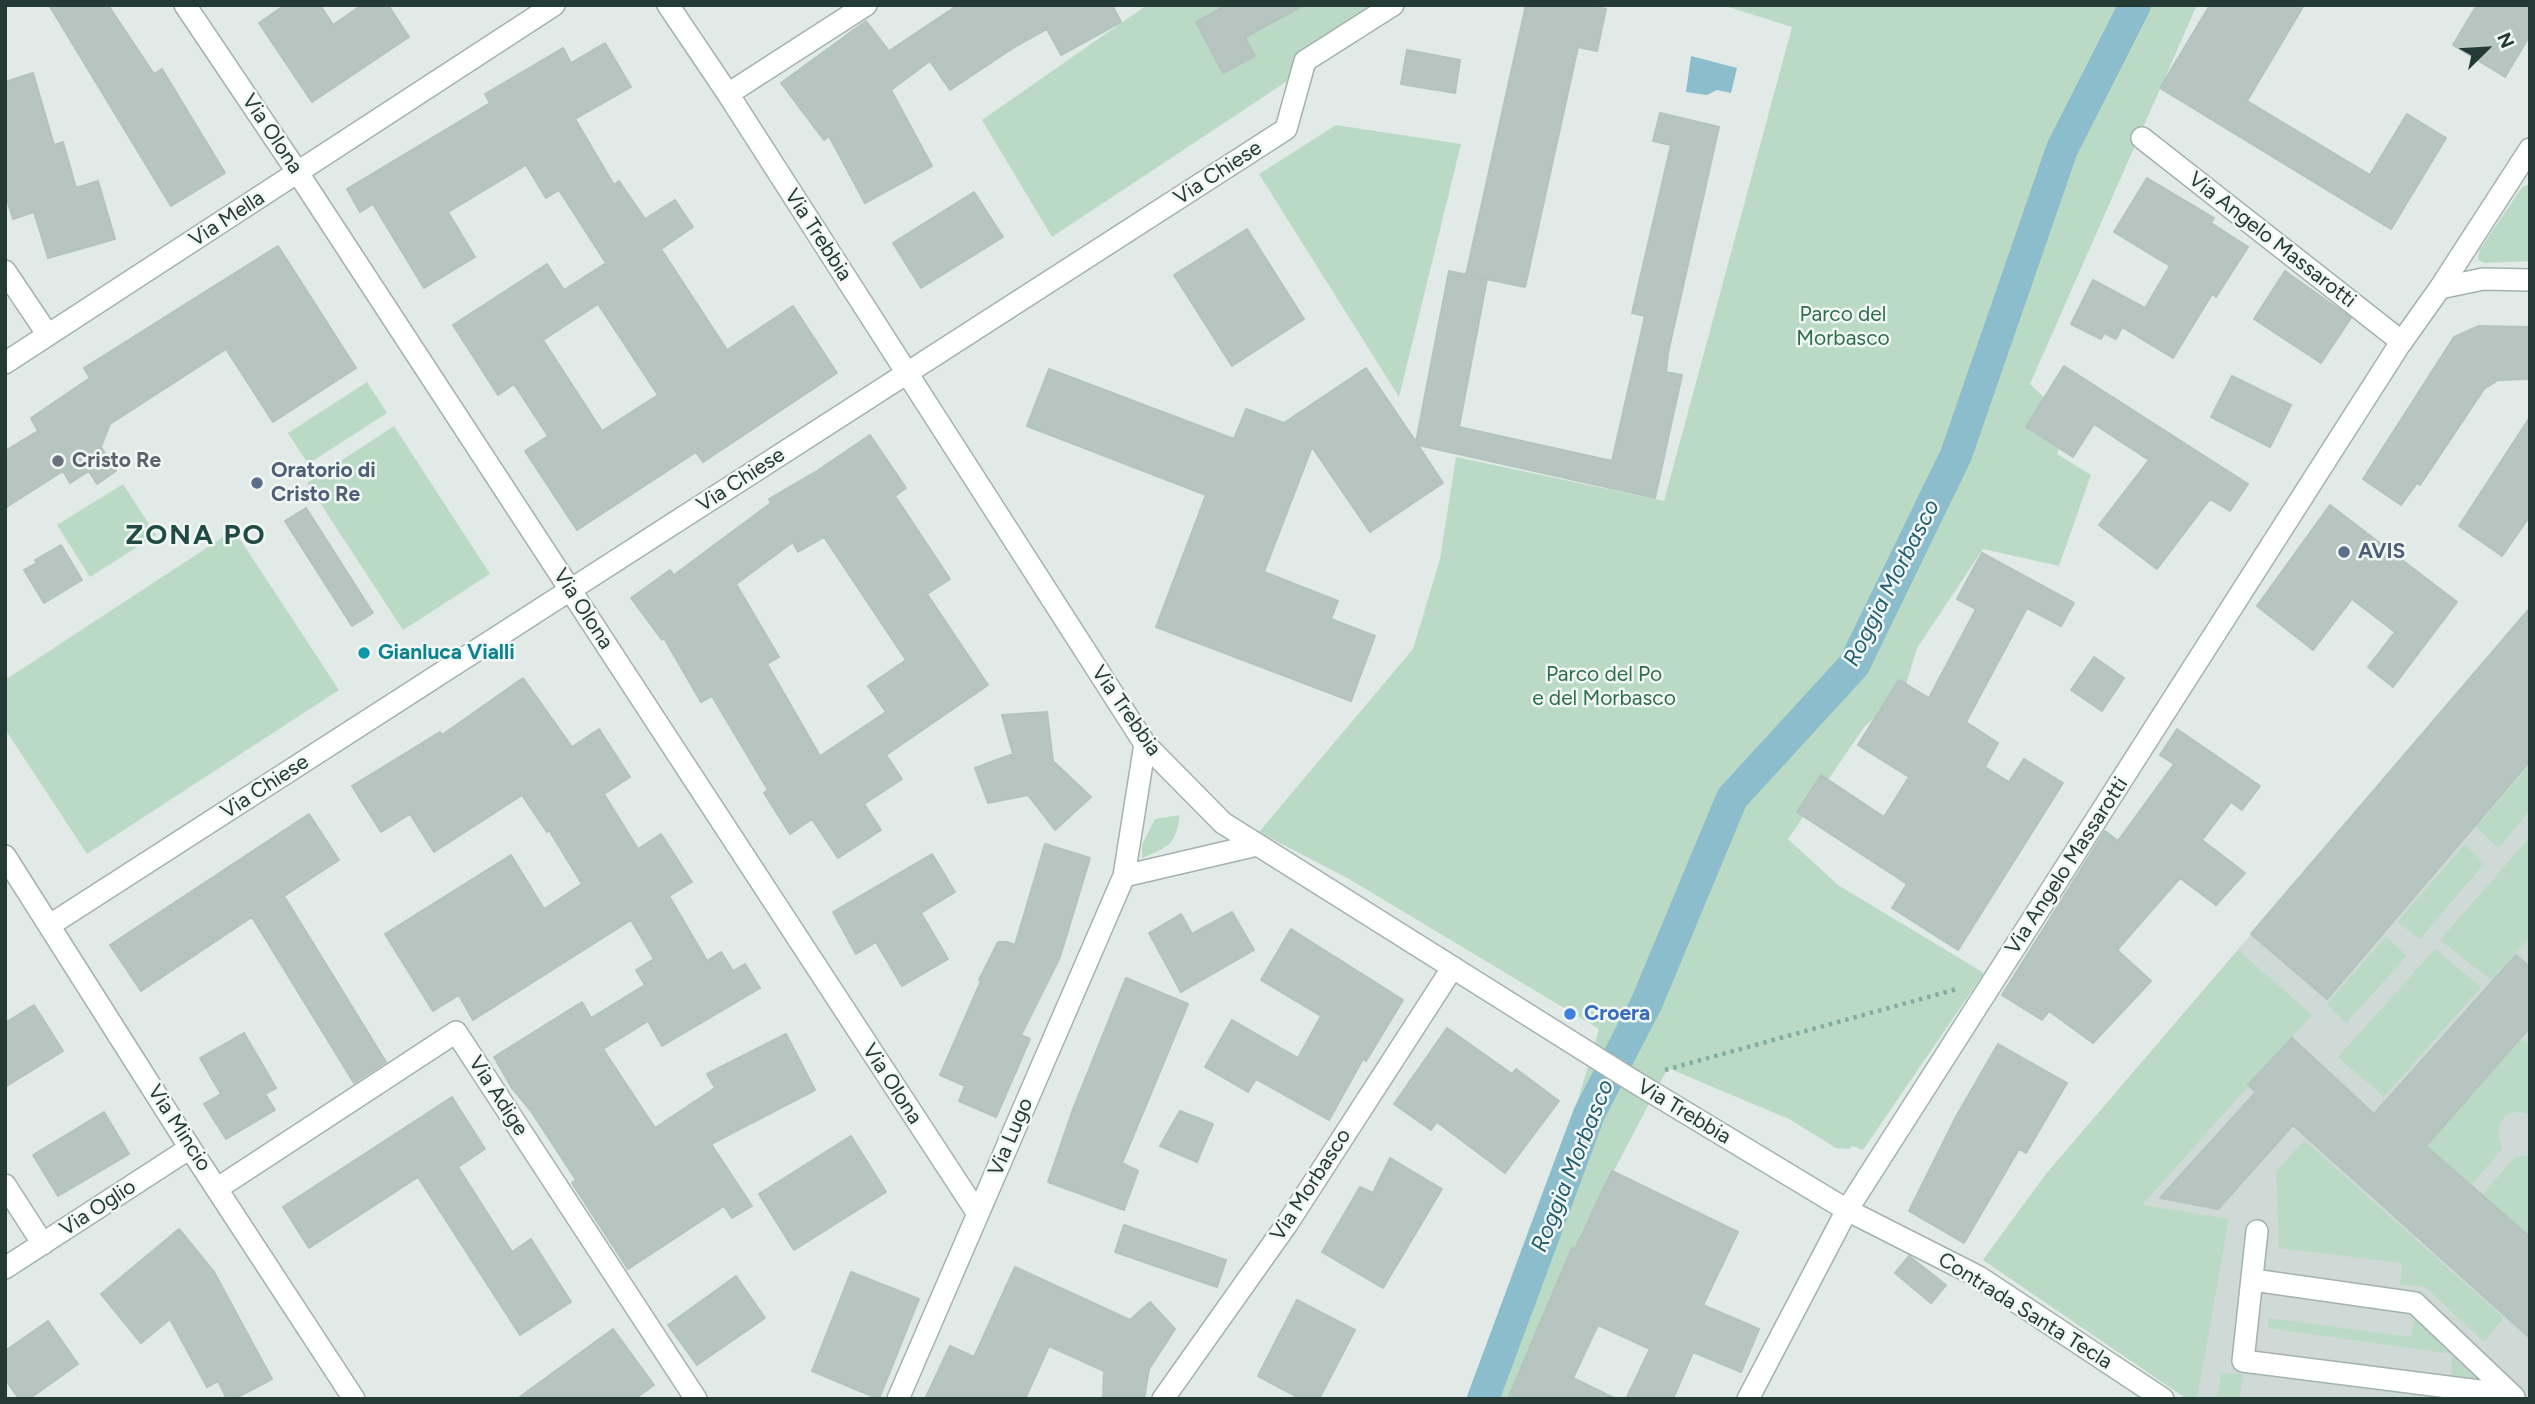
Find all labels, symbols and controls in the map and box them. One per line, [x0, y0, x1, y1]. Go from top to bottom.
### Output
north arrow [2451, 14, 2521, 84]
text: N [2492, 29, 2519, 52]
street label: Via Olona [236, 89, 308, 179]
street label: Via Chiese [1169, 135, 1267, 211]
street label: Via Angelo Massarotti [2183, 167, 2361, 313]
street label: Via Trebbia [779, 184, 857, 286]
street label: Via Mella [185, 185, 269, 253]
park label: Parco del Morbasco [1796, 302, 1890, 352]
street label: Via Chiese [692, 442, 790, 518]
place label: Cristo Re [72, 448, 161, 474]
marker: Cristo Re [50, 453, 66, 469]
place label: Oratorio di Cristo Re [271, 458, 376, 508]
marker: Oratorio di Cristo Re [249, 475, 265, 491]
water label: Roggia Morbasco [1838, 495, 1946, 671]
district label: ZONA PO [126, 519, 266, 553]
place label: AVIS [2358, 539, 2405, 565]
marker: AVIS [2336, 544, 2352, 560]
street label: Via Olona [548, 564, 618, 654]
place label: Gianluca Vialli [378, 640, 515, 666]
marker: Gianluca Vialli [356, 645, 372, 661]
street label: Via Trebbia [1086, 661, 1166, 761]
park label: Parco del Po e del Morbasco [1532, 662, 1676, 712]
street label: Via Chiese [216, 749, 314, 825]
street label: Via Angelo Massarotti [2000, 773, 2134, 959]
place label: Croera [1584, 1001, 1650, 1027]
marker: Croera [1562, 1006, 1578, 1022]
street label: Via Olona [857, 1039, 927, 1129]
street label: Via Adige [463, 1051, 533, 1141]
street label: Via Trebbia [1633, 1074, 1735, 1150]
water label: Roggia Morbasco [1526, 1076, 1620, 1256]
street label: Via Mincio [142, 1080, 216, 1176]
street label: Via Lugo [983, 1094, 1039, 1180]
street label: Via Morbasco [1265, 1124, 1357, 1246]
street label: Via Oglio [55, 1174, 141, 1242]
street label: Contrada Santa Tecla [1933, 1247, 2117, 1375]

